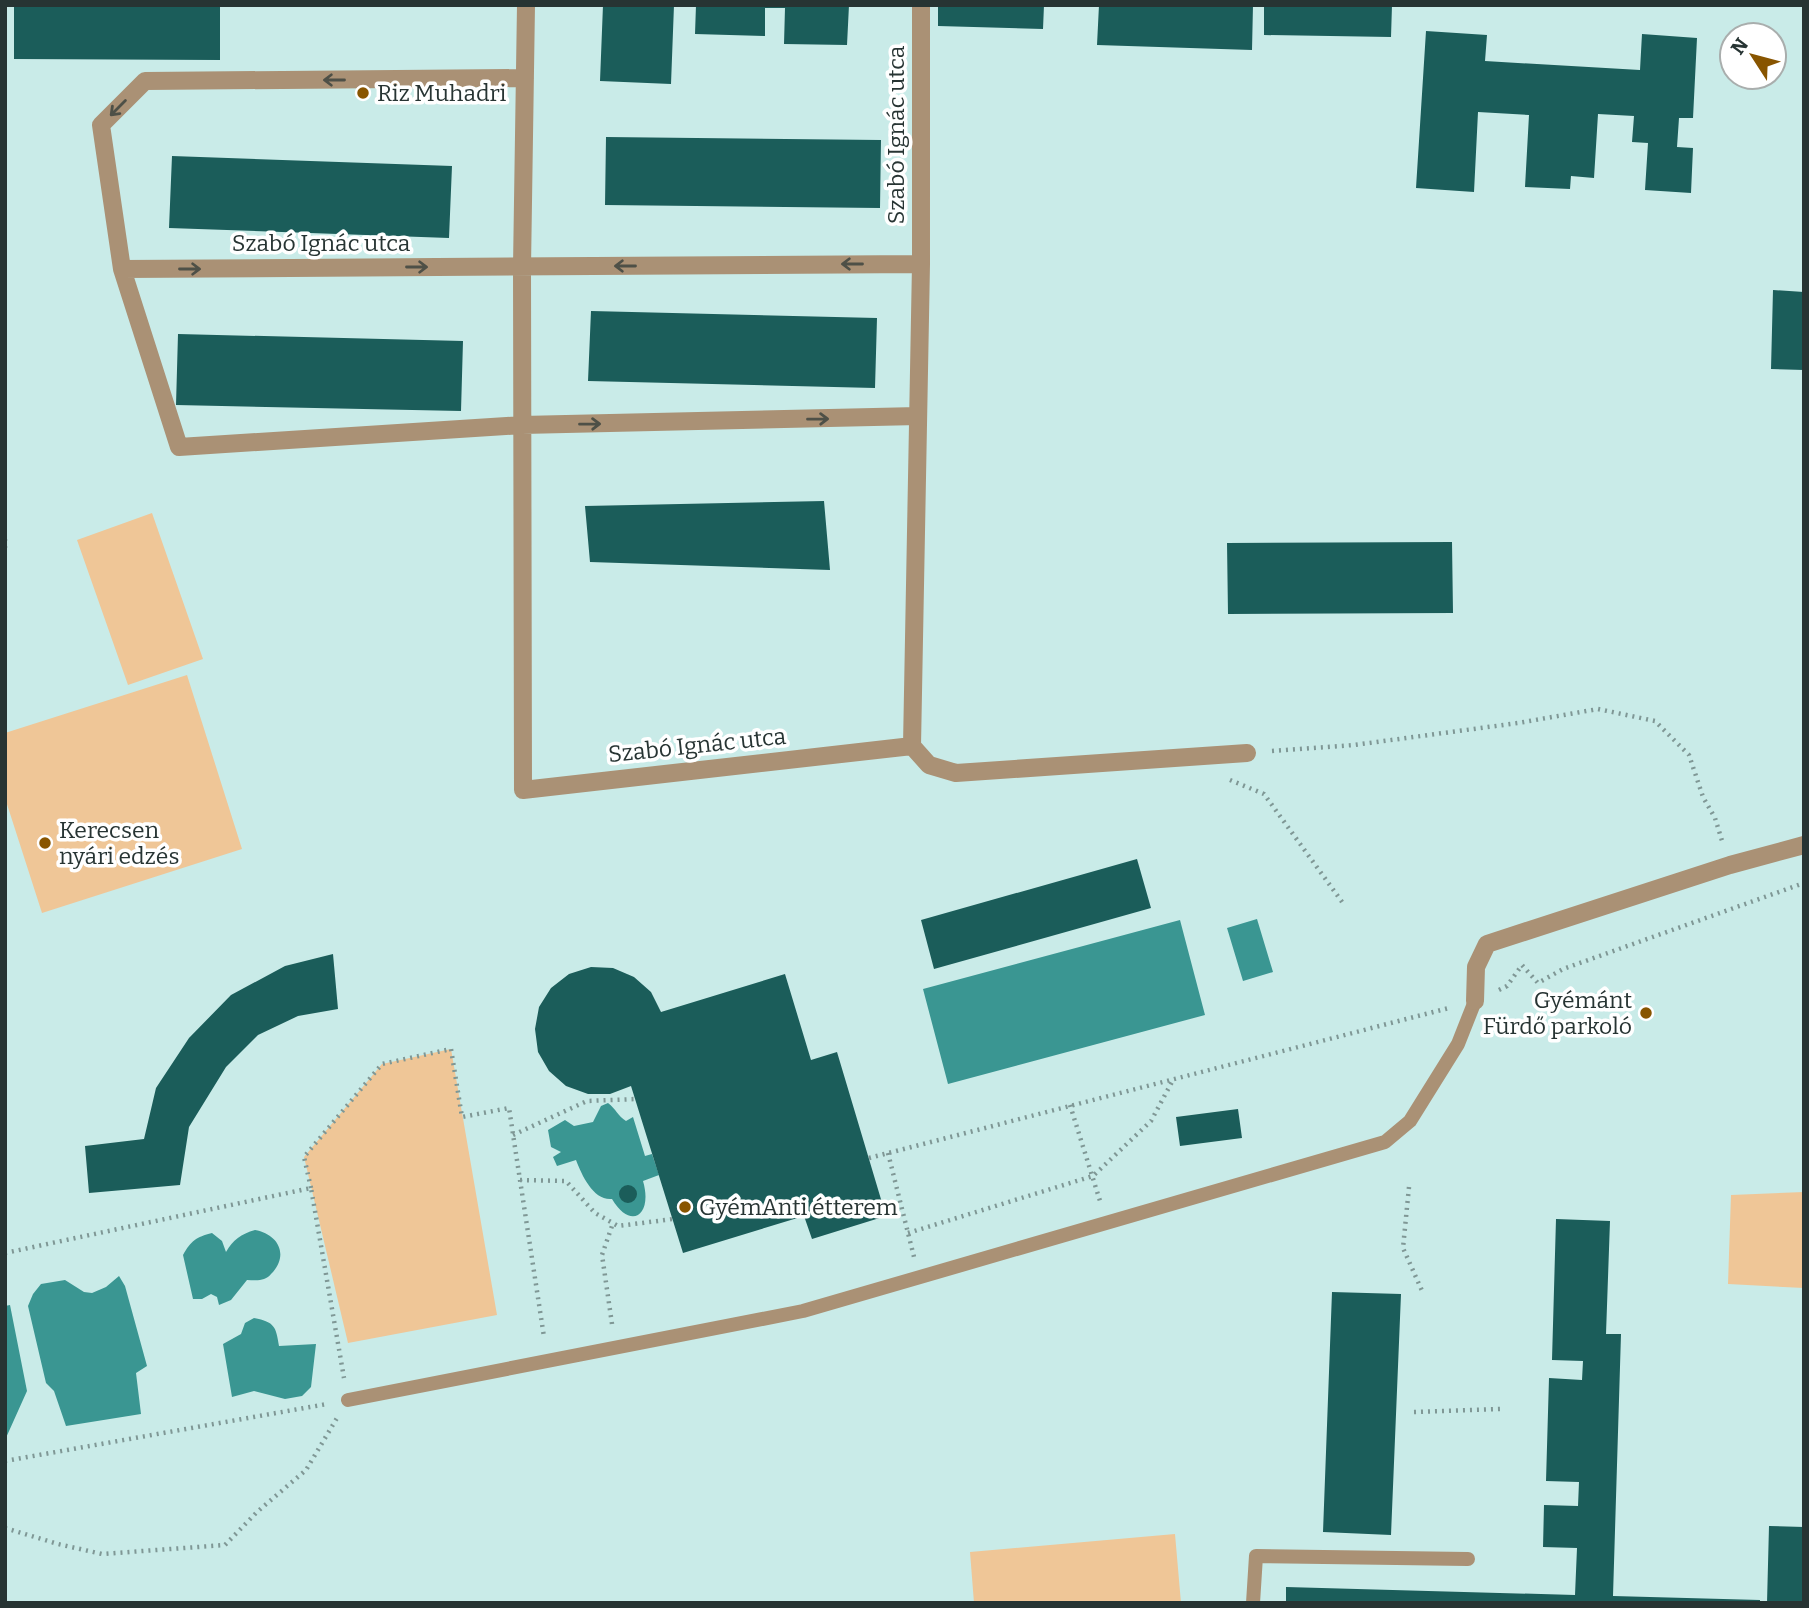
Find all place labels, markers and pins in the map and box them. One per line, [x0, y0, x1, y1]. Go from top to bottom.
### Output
place label: Riz Muhadri [377, 79, 506, 107]
marker: Riz Muhadri [355, 85, 371, 101]
place label: Kerecsen nyári edzés [59, 816, 179, 870]
marker: Kerecsen nyári edzés [37, 835, 53, 851]
place label: Gyémánt Fürdő parkoló [1483, 986, 1632, 1040]
marker: Gyémánt Fürdő parkoló [1638, 1005, 1654, 1021]
place label: GyémAnti étterem [699, 1193, 898, 1221]
marker: GyémAnti étterem [677, 1199, 693, 1215]

